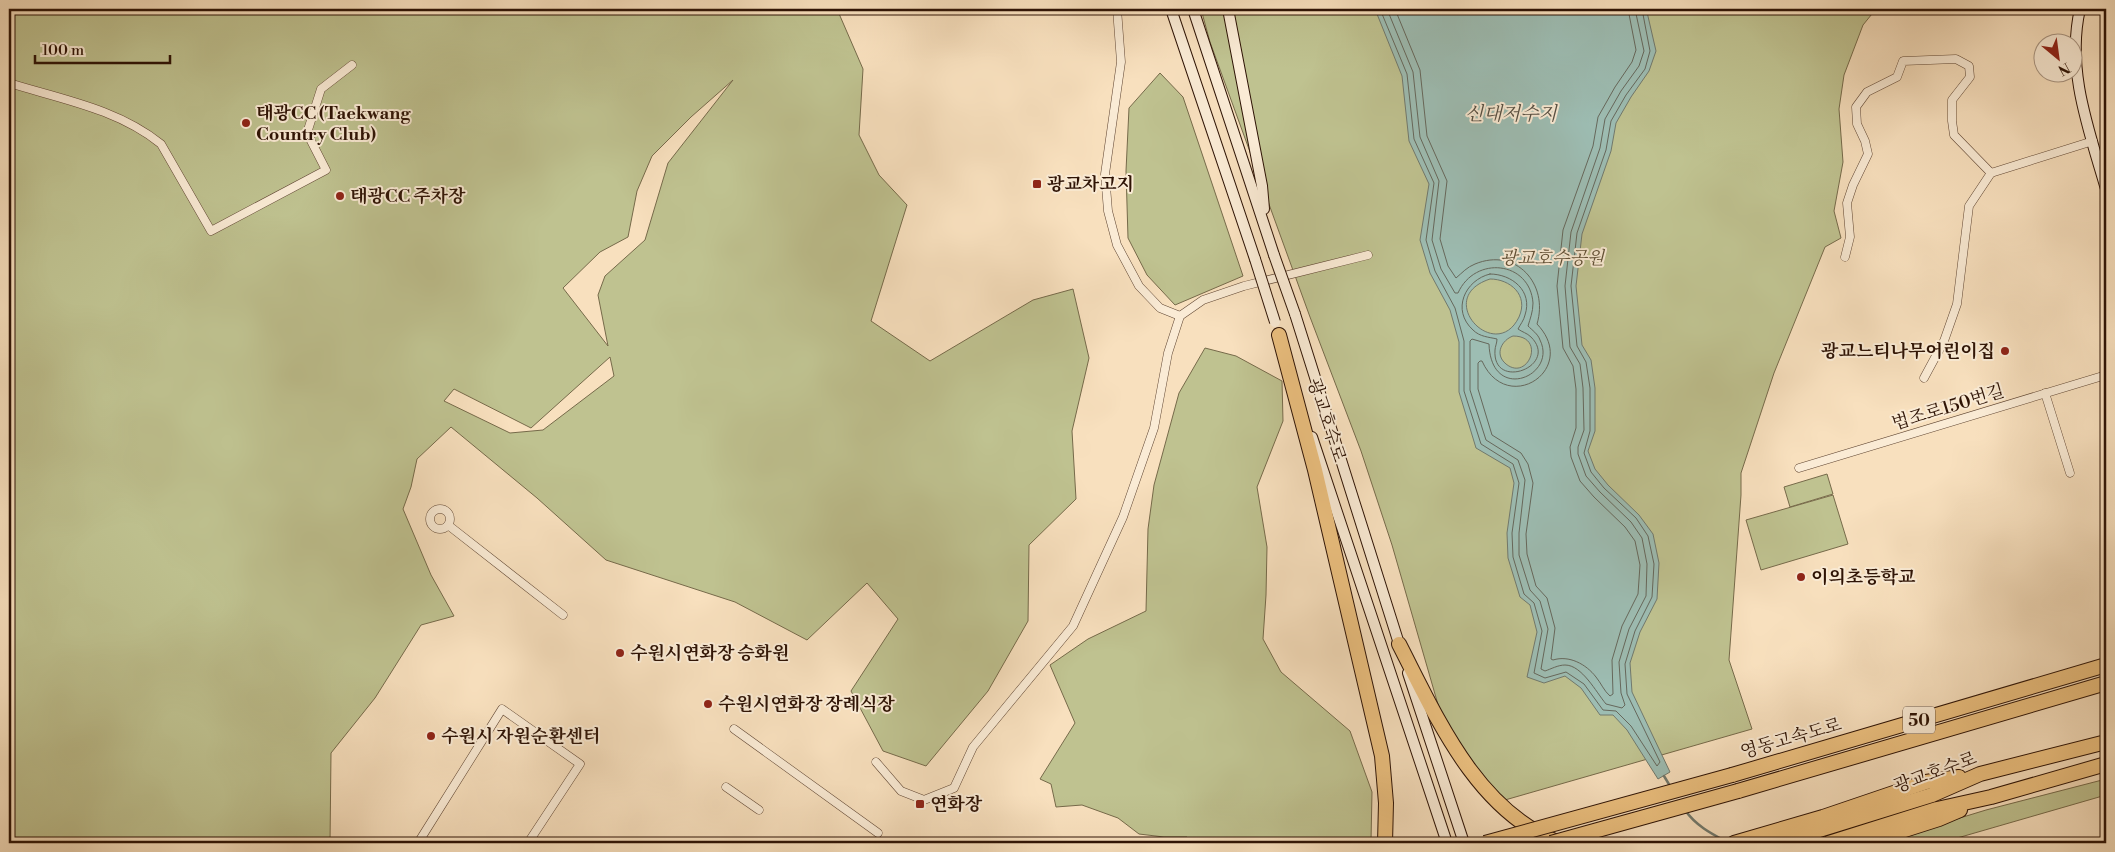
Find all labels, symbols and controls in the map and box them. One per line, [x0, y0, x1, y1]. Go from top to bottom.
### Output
scale bar [35, 32, 170, 64]
north arrow [2032, 32, 2082, 82]
text: 100 m [42, 41, 84, 60]
text: N [2055, 58, 2073, 79]
place label: 태광CC (Taekwang Country Club) [256, 102, 411, 146]
water label: 신대저수지 [1465, 102, 1559, 126]
marker: 태광CC (Taekwang Country Club) [240, 117, 252, 129]
place label: 광교차고지 [1047, 173, 1134, 196]
marker: 광교차고지 [1031, 178, 1043, 190]
place label: 태광CC 주차장 [350, 185, 466, 208]
marker: 태광CC 주차장 [334, 190, 346, 202]
park label: 광교호수공원 [1500, 247, 1606, 270]
place label: 광교느티나무어린이집 [1821, 340, 1995, 363]
marker: 광교느티나무어린이집 [1999, 345, 2011, 357]
street label: 광교호수로 [1302, 375, 1351, 465]
street label: 법조로150번길 [1889, 379, 2007, 436]
place label: 이의초등학교 [1811, 566, 1916, 589]
marker: 이의초등학교 [1795, 571, 1807, 583]
place label: 수원시연화장 승화원 [630, 642, 789, 665]
marker: 수원시연화장 승화원 [614, 647, 626, 659]
place label: 수원시연화장 장례식장 [718, 693, 895, 716]
marker: 수원시연화장 장례식장 [702, 698, 714, 710]
road number: 50 [1903, 706, 1935, 734]
street label: 영동고속도로 [1738, 713, 1844, 764]
place label: 수원시 자원순환센터 [441, 725, 600, 748]
marker: 수원시 자원순환센터 [425, 730, 437, 742]
street label: 광교호수로 [1890, 747, 1980, 798]
place label: 연화장 [930, 793, 983, 816]
marker: 연화장 [914, 798, 926, 810]

